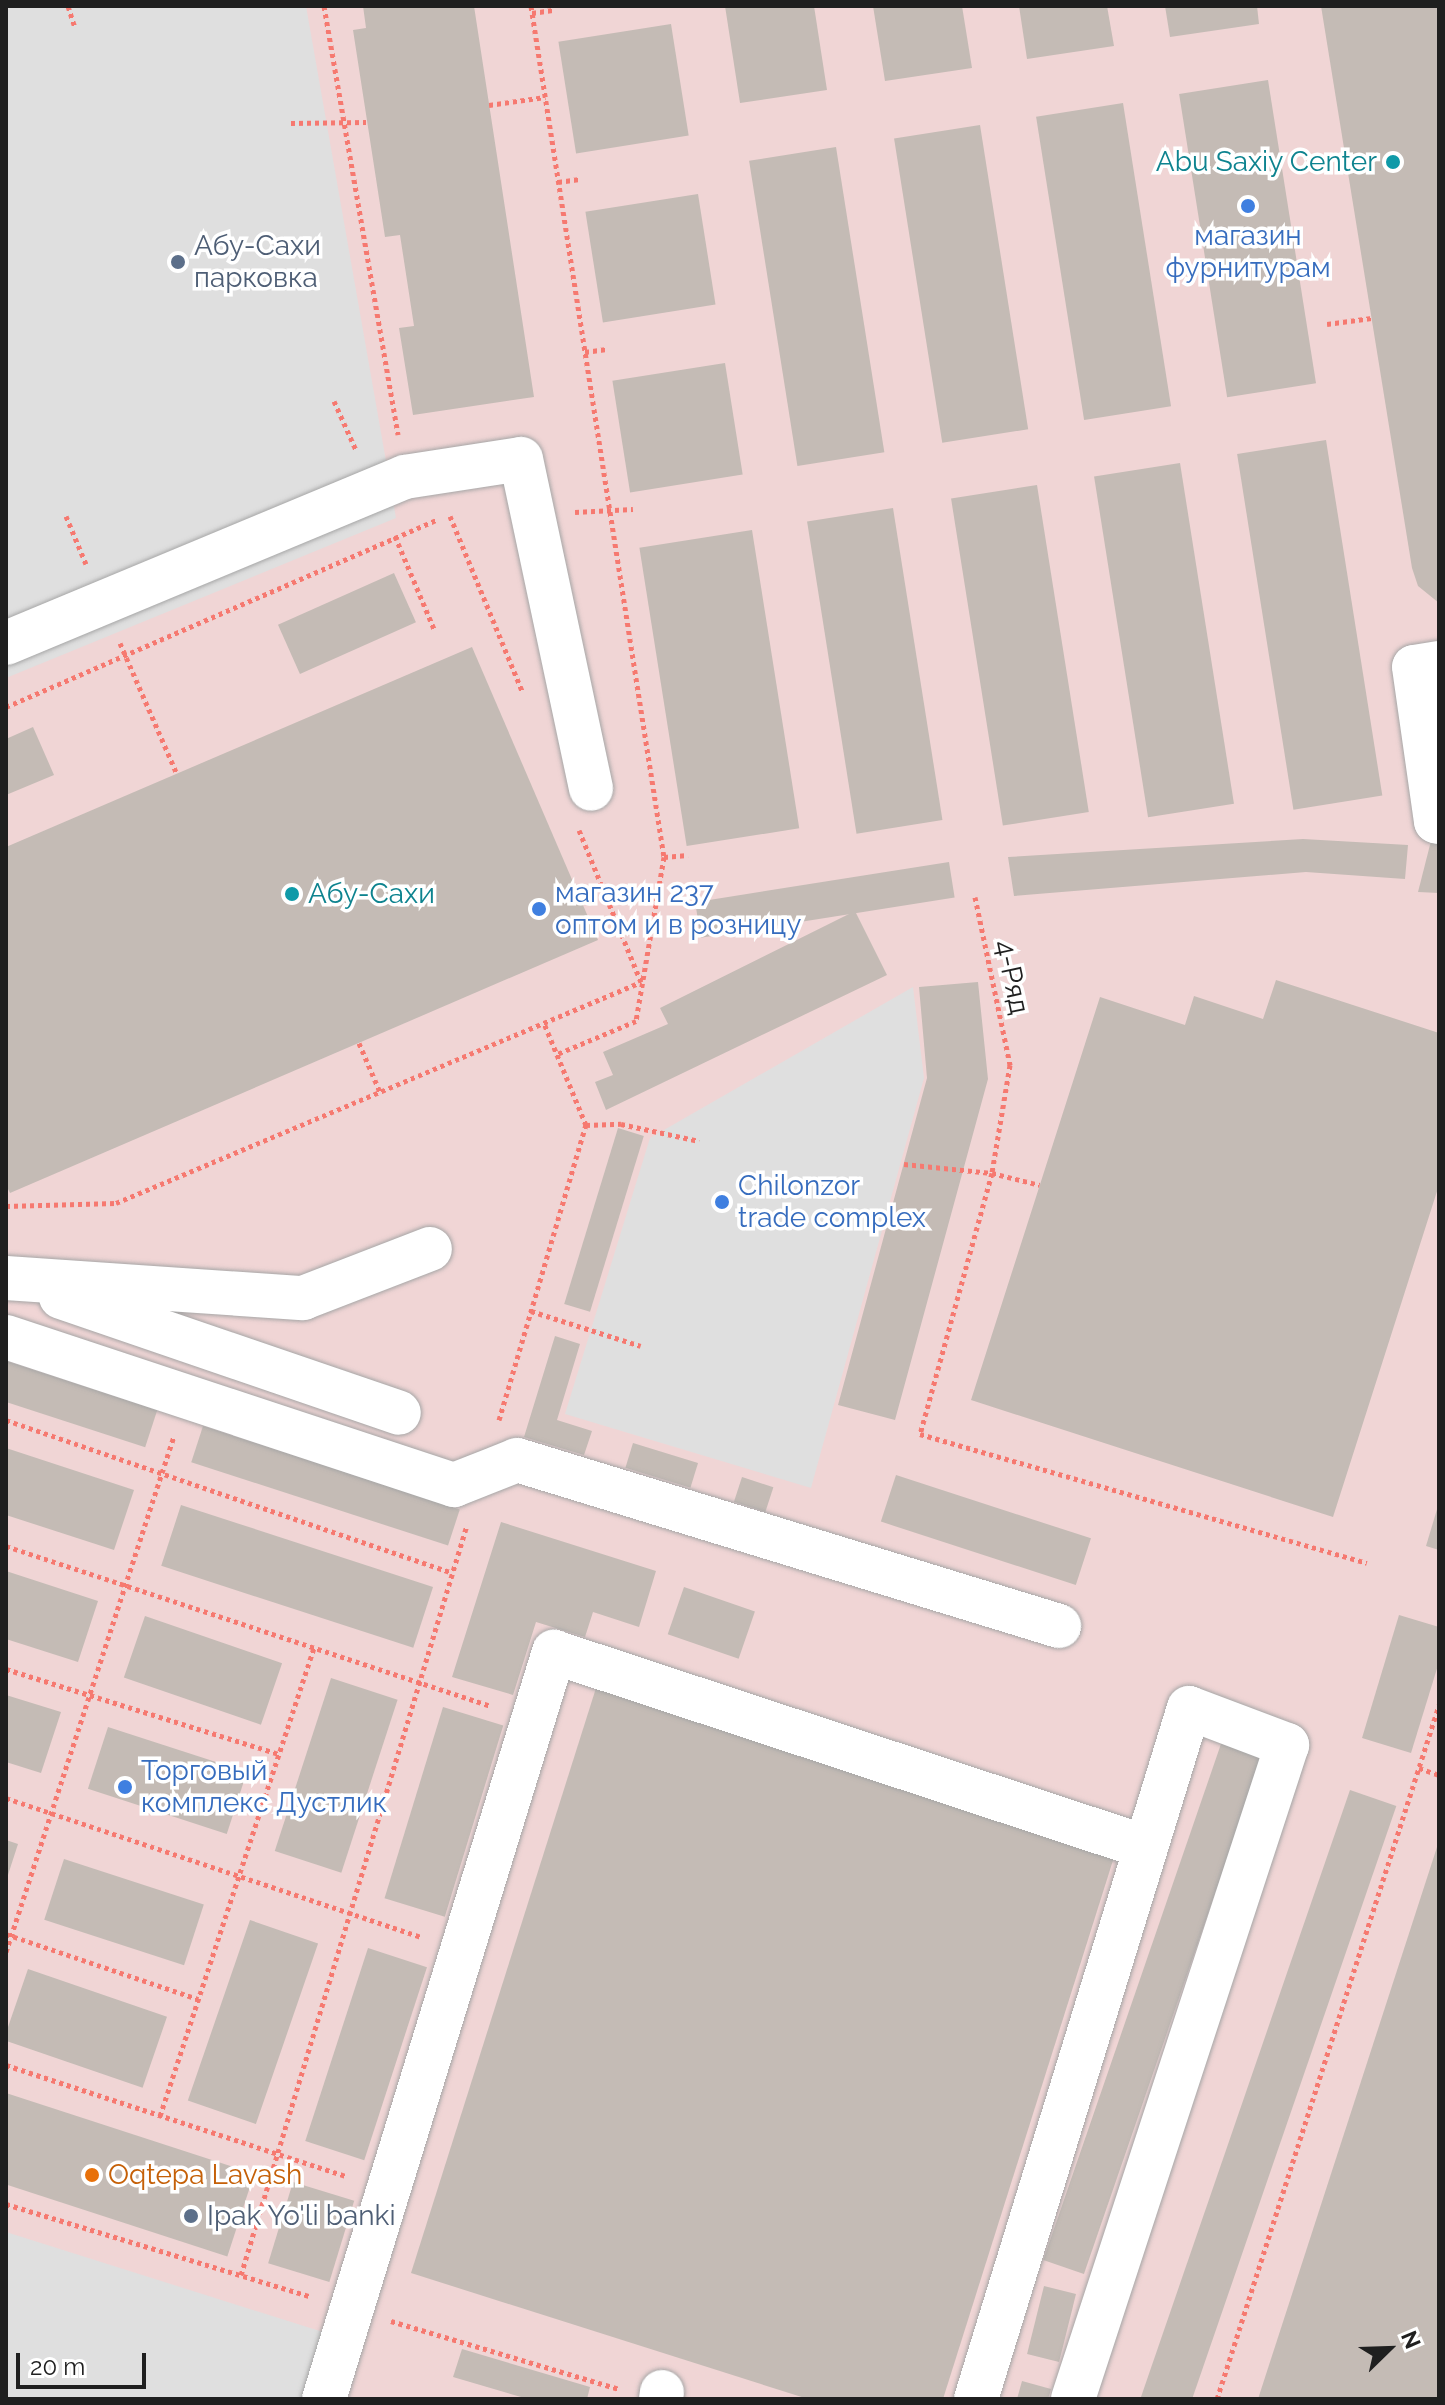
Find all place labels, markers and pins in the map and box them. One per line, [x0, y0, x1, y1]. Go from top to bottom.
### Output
place label: Abu Saxiy Center [1155, 145, 1377, 179]
marker: Abu Saxiy Center [1384, 153, 1402, 171]
marker: магазин фурнитурам [1239, 197, 1257, 215]
place label: магазин фурнитурам [1165, 219, 1331, 285]
place label: Абу-Сахи парковка [194, 229, 321, 295]
marker: Абу-Сахи парковка [169, 253, 187, 271]
place label: магазин 237 оптом и в розницу [555, 876, 801, 942]
place label: Абу-Сахи [308, 877, 435, 911]
marker: Абу-Сахи [283, 885, 301, 903]
marker: магазин 237 оптом и в розницу [530, 900, 548, 918]
place label: Chilonzor trade complex [738, 1169, 926, 1235]
marker: Chilonzor trade complex [713, 1193, 731, 1211]
place label: Торговый комплекс Дустлик [141, 1754, 387, 1820]
marker: Торговый комплекс Дустлик [116, 1778, 134, 1796]
place label: Oqtepa Lavash [108, 2158, 302, 2192]
marker: Oqtepa Lavash [83, 2166, 101, 2184]
place label: Ipak Yo'li banki [207, 2199, 397, 2233]
marker: Ipak Yo'li banki [182, 2207, 200, 2225]

